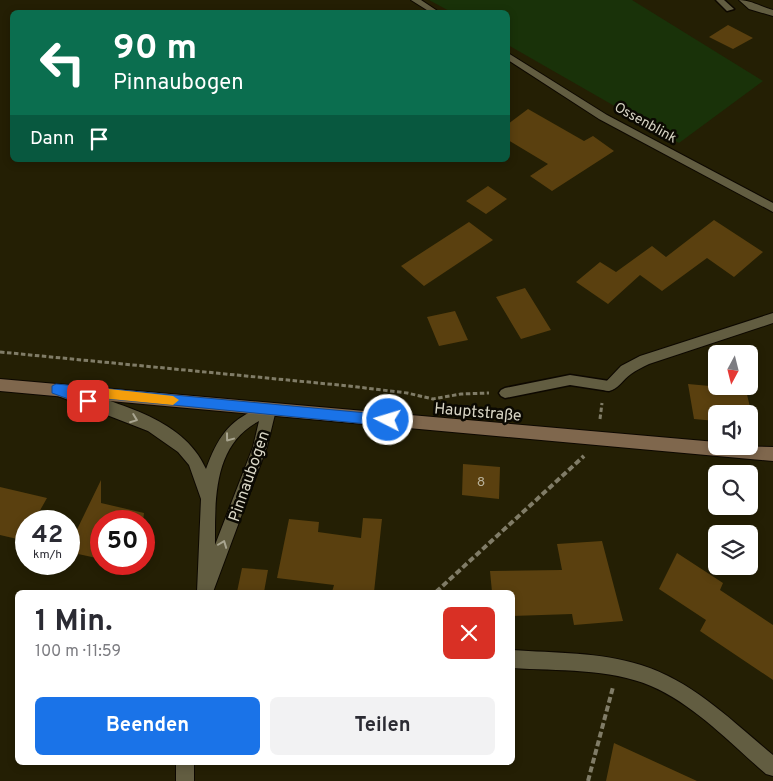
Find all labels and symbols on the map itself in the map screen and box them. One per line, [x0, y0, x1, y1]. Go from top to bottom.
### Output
street label: Ossenblink [611, 99, 679, 147]
north arrow [708, 345, 758, 395]
pin [67, 380, 109, 422]
position arrow [361, 393, 413, 445]
street label: Hauptstraße [433, 399, 522, 427]
one-way arrow [129, 413, 138, 423]
street label: Pinnaubogen [225, 428, 275, 525]
one-way arrow [226, 432, 235, 441]
house number: 8 [477, 474, 485, 491]
speed limit sign: 50 [90, 510, 155, 575]
one-way arrow [217, 540, 228, 549]

